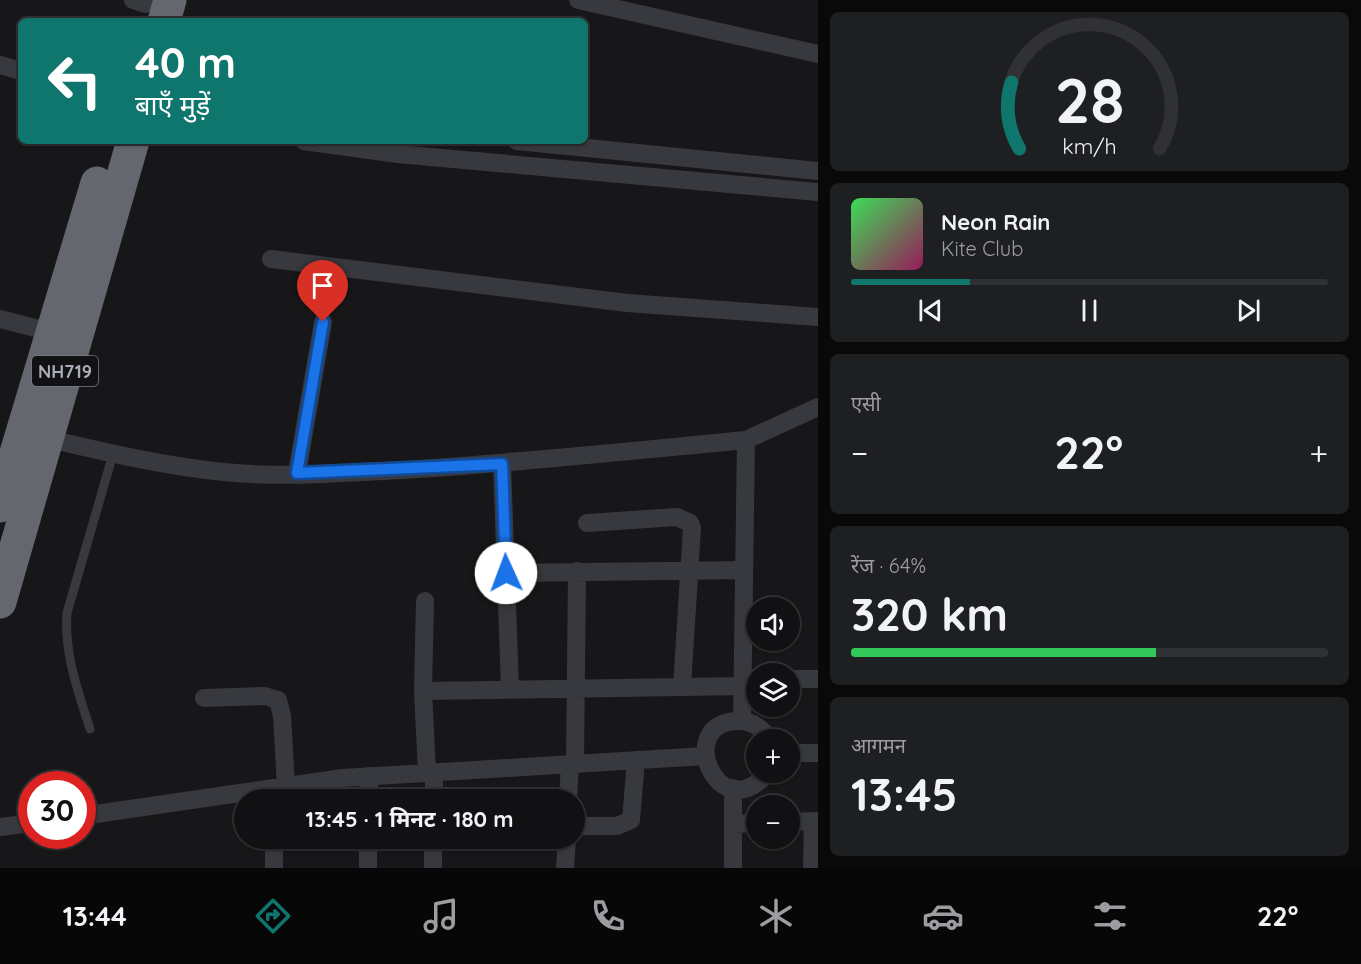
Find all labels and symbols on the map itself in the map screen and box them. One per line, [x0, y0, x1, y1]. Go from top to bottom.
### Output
pin [297, 260, 348, 322]
road number: NH719 [32, 356, 98, 386]
position arrow [474, 541, 538, 605]
speed limit sign: 30 [18, 771, 96, 849]

